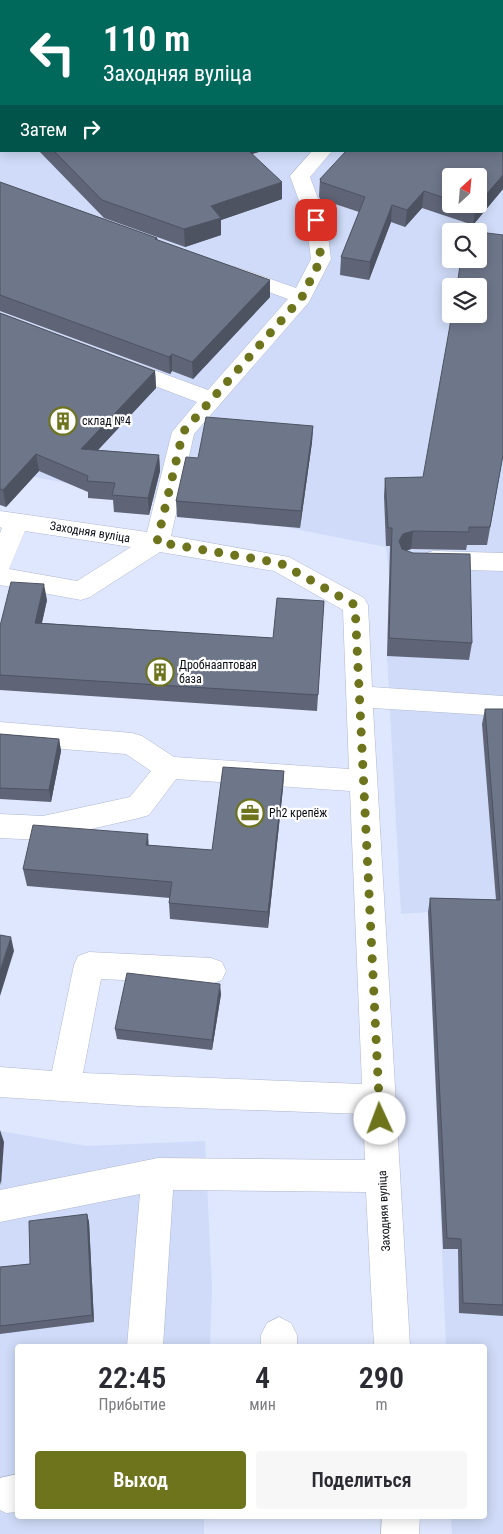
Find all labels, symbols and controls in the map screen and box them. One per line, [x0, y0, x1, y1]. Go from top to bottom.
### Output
text: 110 m [103, 19, 190, 60]
icon: left [20, 20, 85, 85]
text: Заходняя вуліца [103, 61, 252, 86]
icon: right [77, 115, 105, 143]
text: Затем [20, 118, 67, 141]
north arrow [442, 168, 488, 212]
map controls [442, 168, 487, 323]
pin [295, 199, 337, 241]
icon: arrive [302, 206, 330, 234]
button: search [442, 223, 487, 268]
button: layers [442, 278, 487, 323]
building icon: склад №4 [48, 406, 78, 436]
place label: склад №4 [82, 414, 131, 428]
street label: Заходняя вуліца [49, 519, 131, 545]
building icon: Дробнааптовая база [145, 657, 175, 687]
place label: Дробнааптовая база [179, 658, 257, 686]
office icon: Ph2 крепёж [235, 798, 265, 828]
place label: Ph2 крепёж [269, 806, 327, 820]
position arrow [353, 1092, 405, 1144]
street label: Заходняя вуліца [375, 1170, 393, 1252]
text: 22:45 [98, 1360, 166, 1395]
text: 4 [255, 1360, 270, 1395]
text: 290 [359, 1360, 404, 1395]
text: Прибытие [99, 1395, 166, 1414]
text: мин [249, 1395, 276, 1414]
text: m [375, 1395, 387, 1414]
button: Выход [35, 1451, 246, 1509]
button: Поделиться [256, 1451, 467, 1509]

